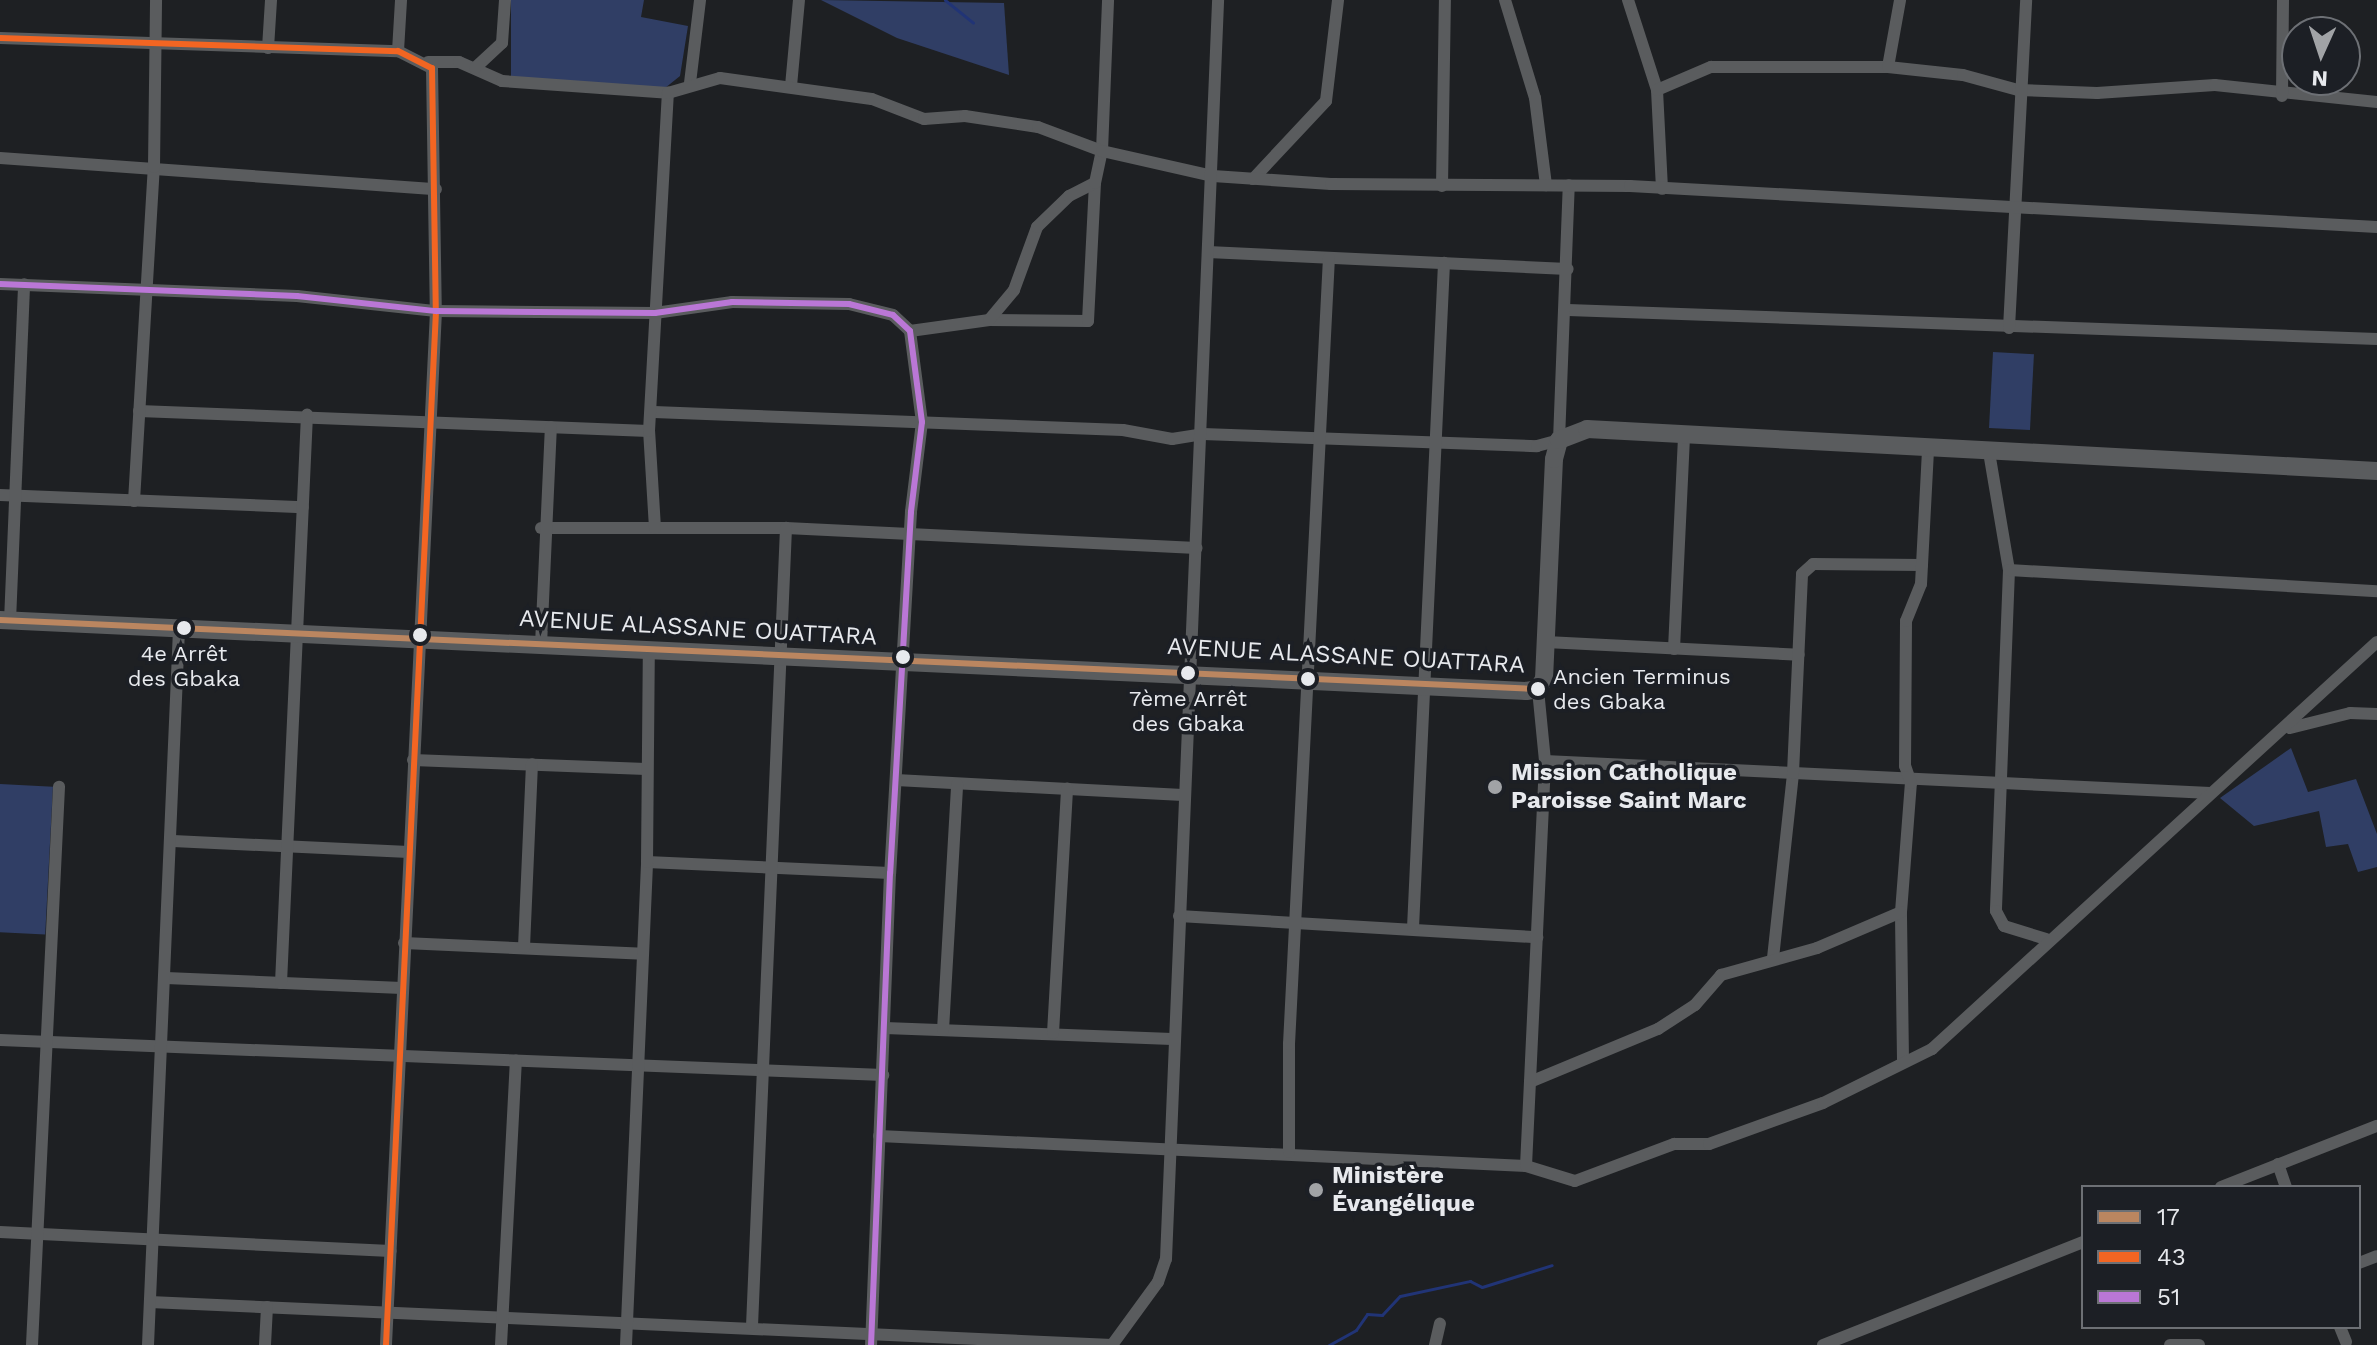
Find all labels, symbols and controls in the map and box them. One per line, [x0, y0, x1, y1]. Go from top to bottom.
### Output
north arrow [2281, 16, 2361, 96]
text: N [2311, 66, 2329, 91]
street label: AVENUE ALASSANE OUATTARA [518, 604, 878, 652]
marker: 4e Arrêt des Gbaka [176, 620, 192, 636]
unlabelled marker [412, 627, 428, 643]
street label: AVENUE ALASSANE OUATTARA [1166, 632, 1526, 680]
place label: 4e Arrêt des Gbaka [128, 640, 240, 692]
unlabelled marker [895, 649, 911, 665]
place label: Ancien Terminus des Gbaka [1553, 663, 1731, 714]
marker: 7ème Arrêt des Gbaka [1180, 665, 1196, 681]
unlabelled marker [1300, 671, 1316, 687]
marker: Ancien Terminus des Gbaka [1530, 681, 1546, 697]
place label: 7ème Arrêt des Gbaka [1128, 685, 1248, 736]
place label: Mission Catholique Paroisse Saint Marc [1511, 759, 1747, 815]
marker: Mission Catholique Paroisse Saint Marc [1486, 778, 1504, 796]
place label: Ministère Évangélique [1332, 1162, 1475, 1218]
marker: Ministère Évangélique [1307, 1181, 1325, 1199]
legend [2081, 1185, 2361, 1329]
text: 17 [2157, 1203, 2180, 1231]
text: 43 [2157, 1243, 2186, 1271]
text: 51 [2157, 1283, 2180, 1311]

